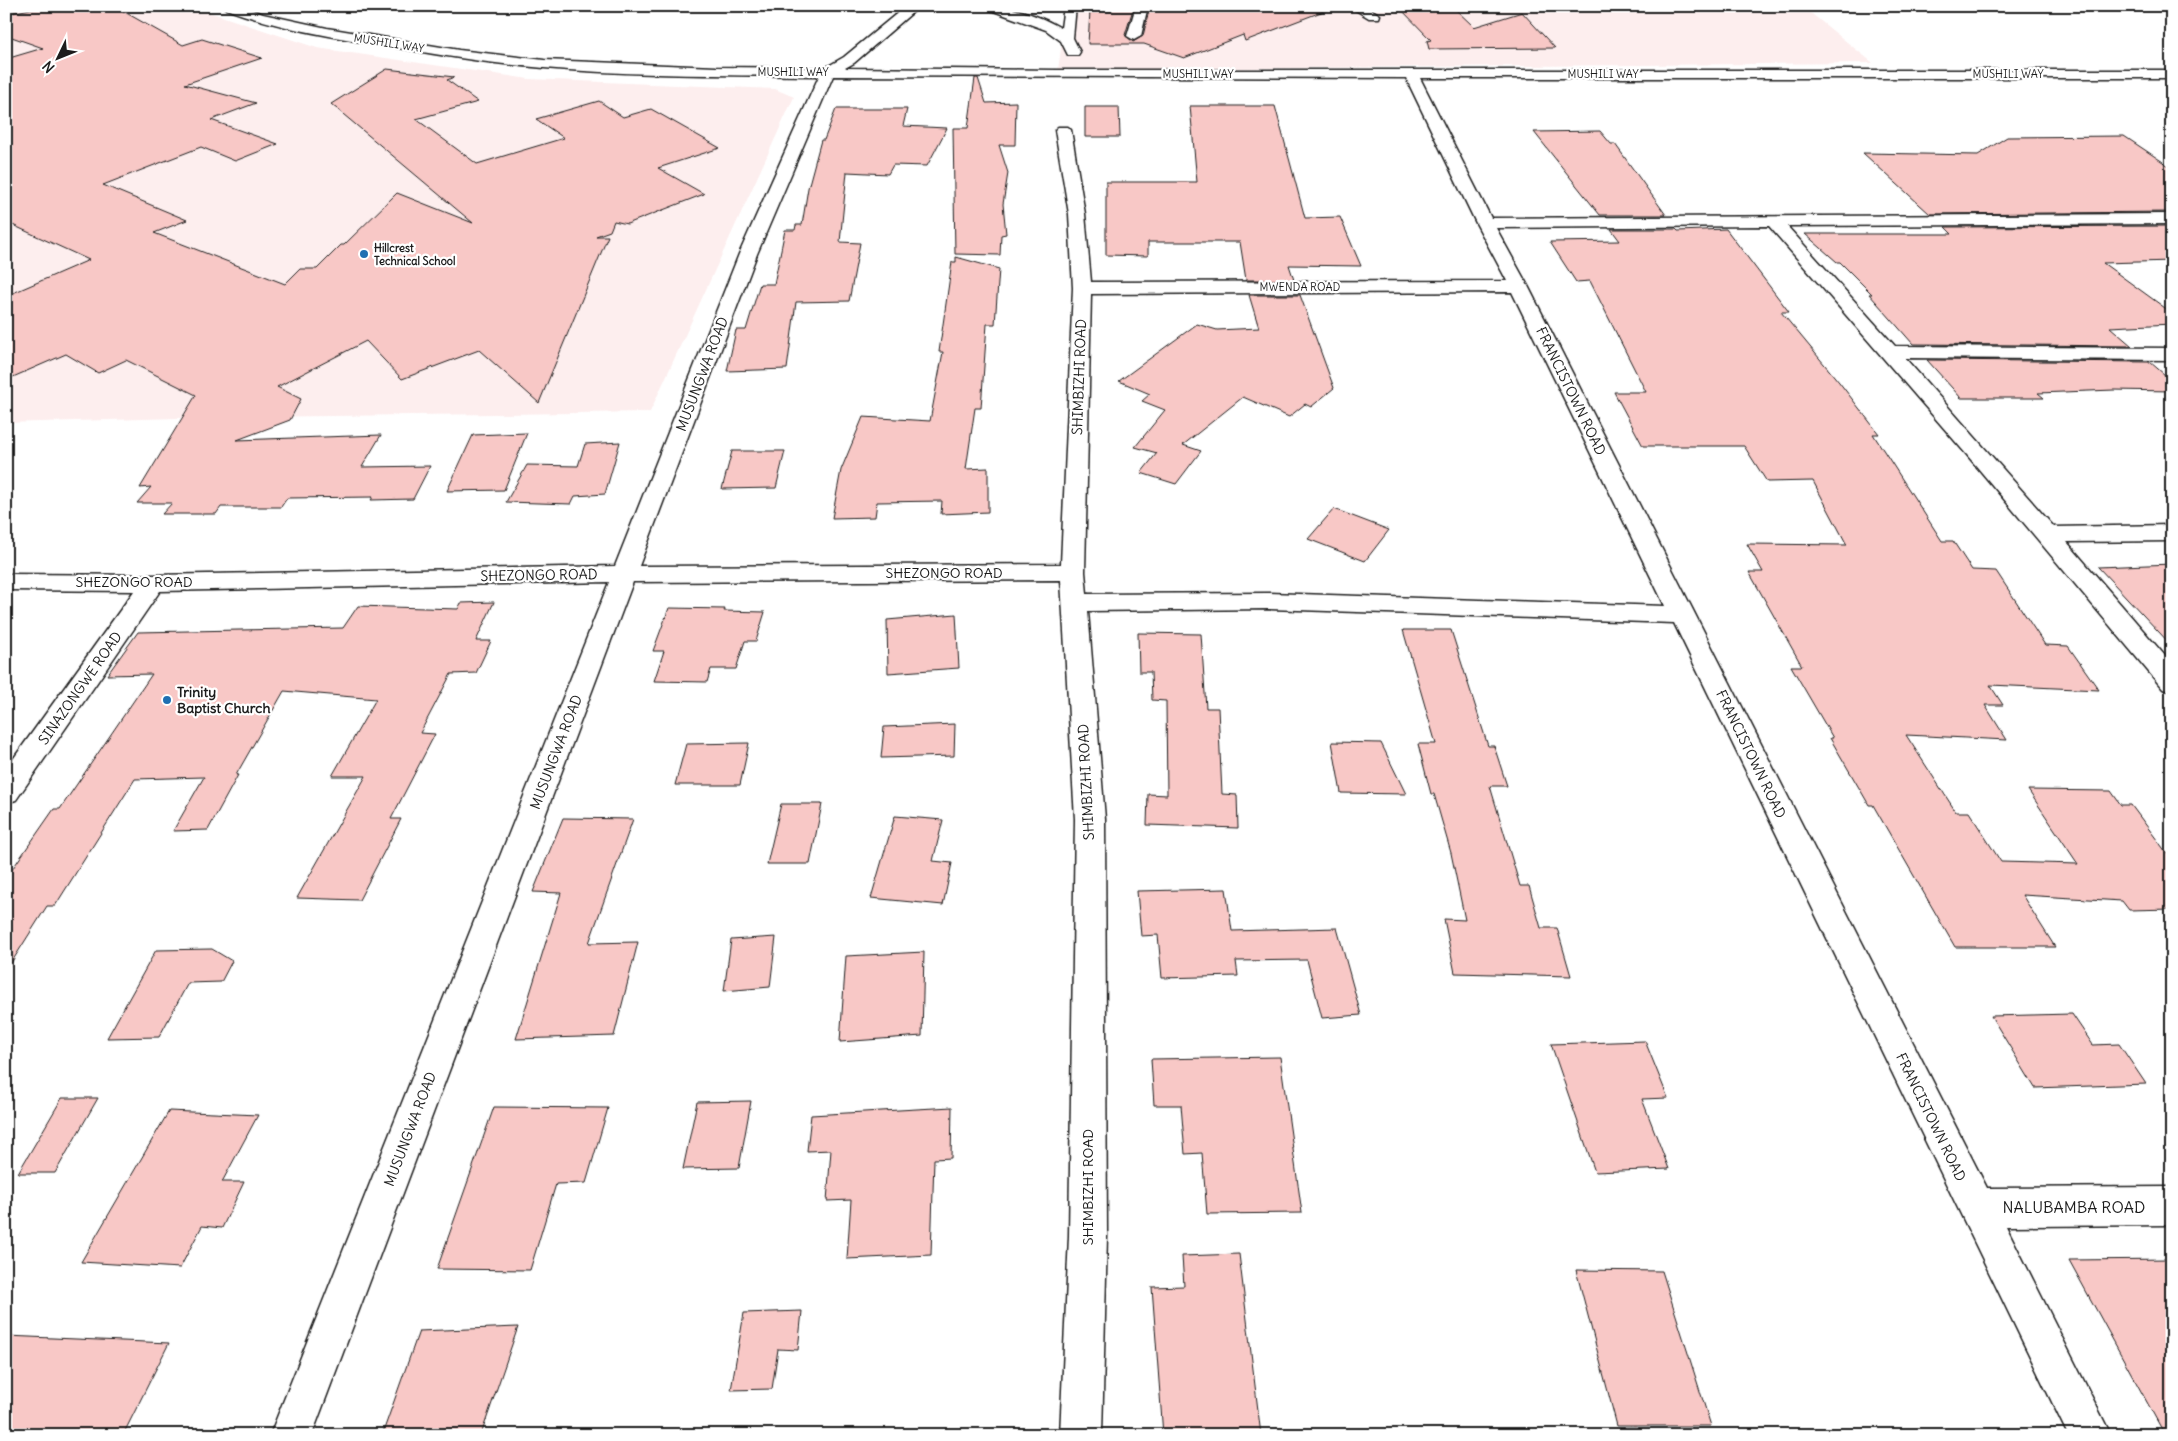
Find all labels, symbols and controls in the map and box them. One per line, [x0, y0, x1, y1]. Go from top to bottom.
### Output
street label: MUSHILI WAY [353, 31, 425, 55]
north arrow [32, 32, 82, 82]
text: N [39, 57, 58, 77]
street label: MUSHILI WAY [757, 65, 829, 79]
street label: MUSHILI WAY [1162, 67, 1234, 81]
street label: MUSHILI WAY [1567, 67, 1639, 81]
street label: MUSHILI WAY [1972, 67, 2044, 81]
place label: Hillcrest Technical School [374, 241, 455, 268]
marker: Hillcrest Technical School [358, 248, 370, 260]
street label: MWENDA ROAD [1260, 280, 1341, 294]
street label: MUSUNGWA ROAD [672, 314, 732, 434]
street label: SHIMBIZHI ROAD [1068, 318, 1090, 436]
street label: FRANCISTOWN ROAD [1532, 324, 1610, 458]
street label: SHEZONGO ROAD [885, 564, 1003, 582]
street label: SHEZONGO ROAD [480, 565, 598, 585]
street label: SHEZONGO ROAD [75, 573, 193, 591]
street label: SINAZONGWE ROAD [34, 628, 126, 748]
place label: Trinity Baptist Church [177, 683, 271, 717]
street label: FRANCISTOWN ROAD [1712, 687, 1790, 821]
street label: MUSUNGWA ROAD [526, 692, 586, 812]
marker: Trinity Baptist Church [161, 694, 173, 706]
street label: SHIMBIZHI ROAD [1074, 723, 1098, 841]
street label: FRANCISTOWN ROAD [1892, 1050, 1970, 1184]
street label: MUSUNGWA ROAD [380, 1069, 440, 1189]
street label: SHIMBIZHI ROAD [1079, 1129, 1097, 1245]
street label: NALUBAMBA ROAD [2003, 1197, 2145, 1217]

